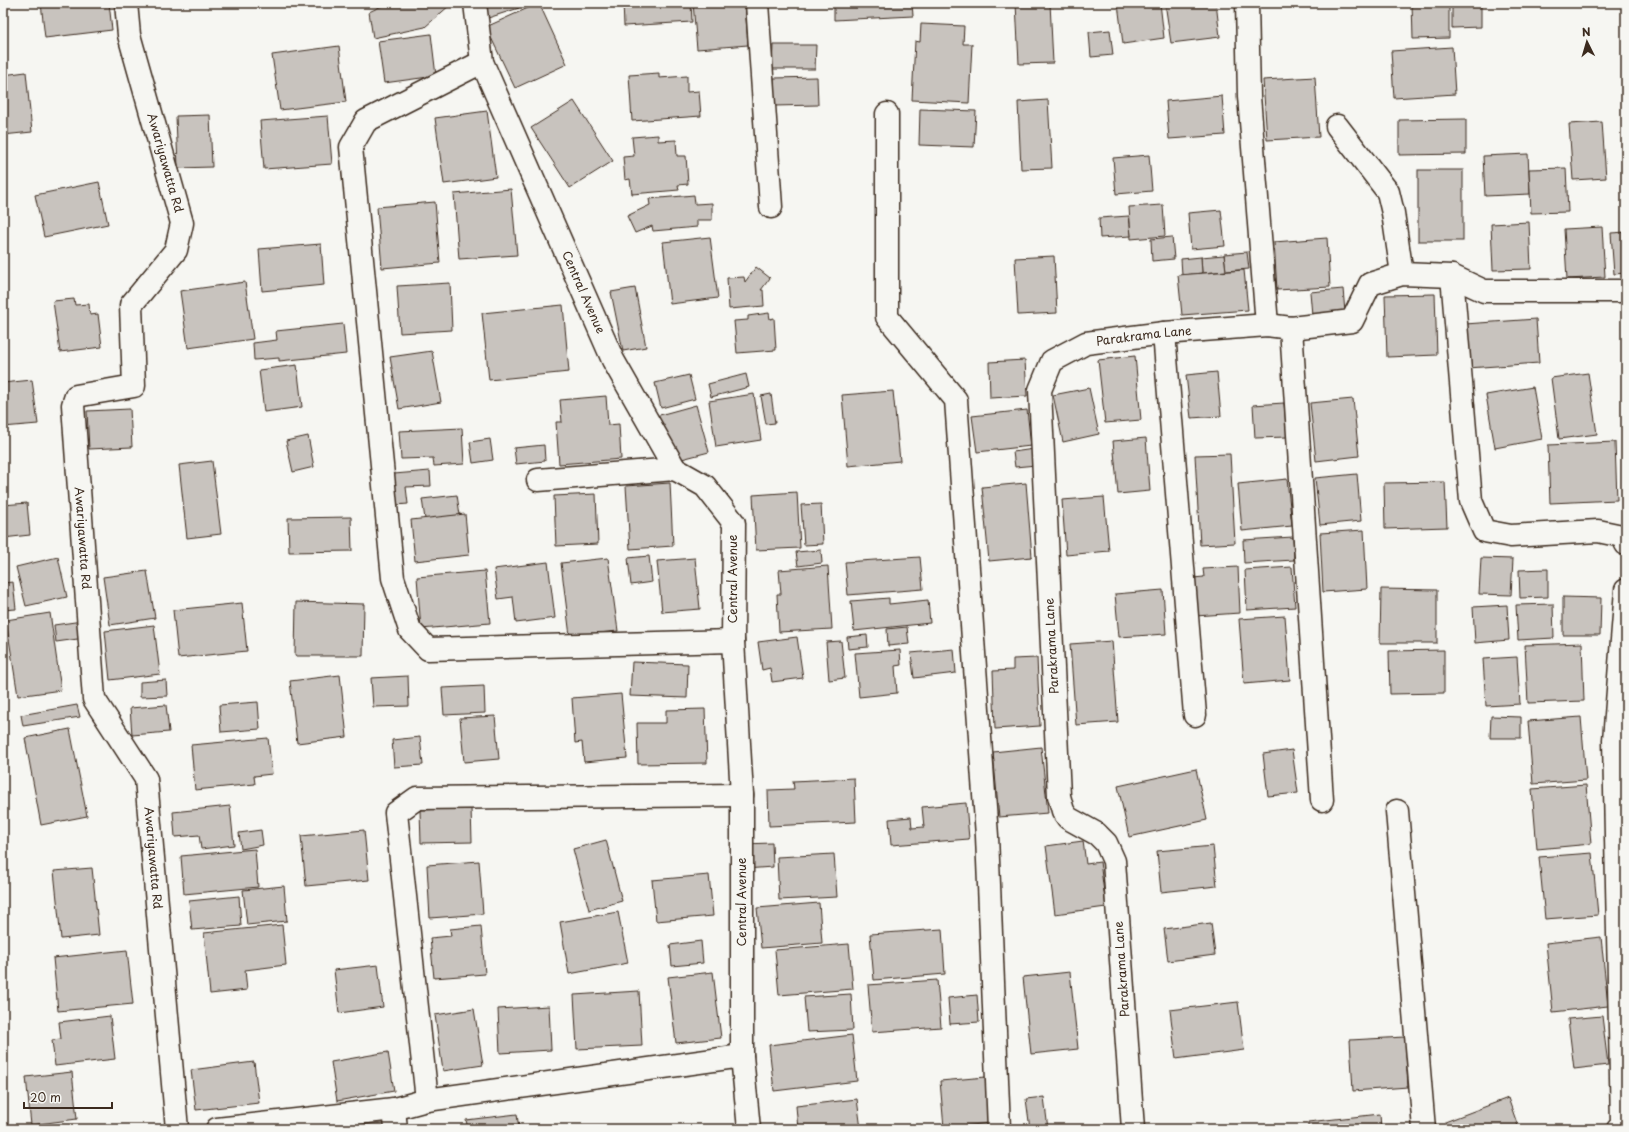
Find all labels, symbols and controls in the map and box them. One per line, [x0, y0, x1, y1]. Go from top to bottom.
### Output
north arrow [1567, 22, 1607, 62]
text: N [1581, 23, 1591, 40]
street label: Awariyawatta Rd [143, 111, 189, 215]
street label: Central Avenue [558, 248, 610, 336]
street label: Parakrama Lane [1095, 321, 1193, 350]
street label: Awariyawatta Rd [71, 486, 96, 590]
street label: Central Avenue [723, 535, 741, 623]
street label: Parakrama Lane [1039, 597, 1063, 694]
street label: Awariyawatta Rd [140, 806, 168, 910]
street label: Central Avenue [732, 858, 750, 946]
street label: Parakrama Lane [1109, 920, 1133, 1018]
scale bar [24, 1084, 112, 1110]
text: 20 m [30, 1088, 61, 1106]

